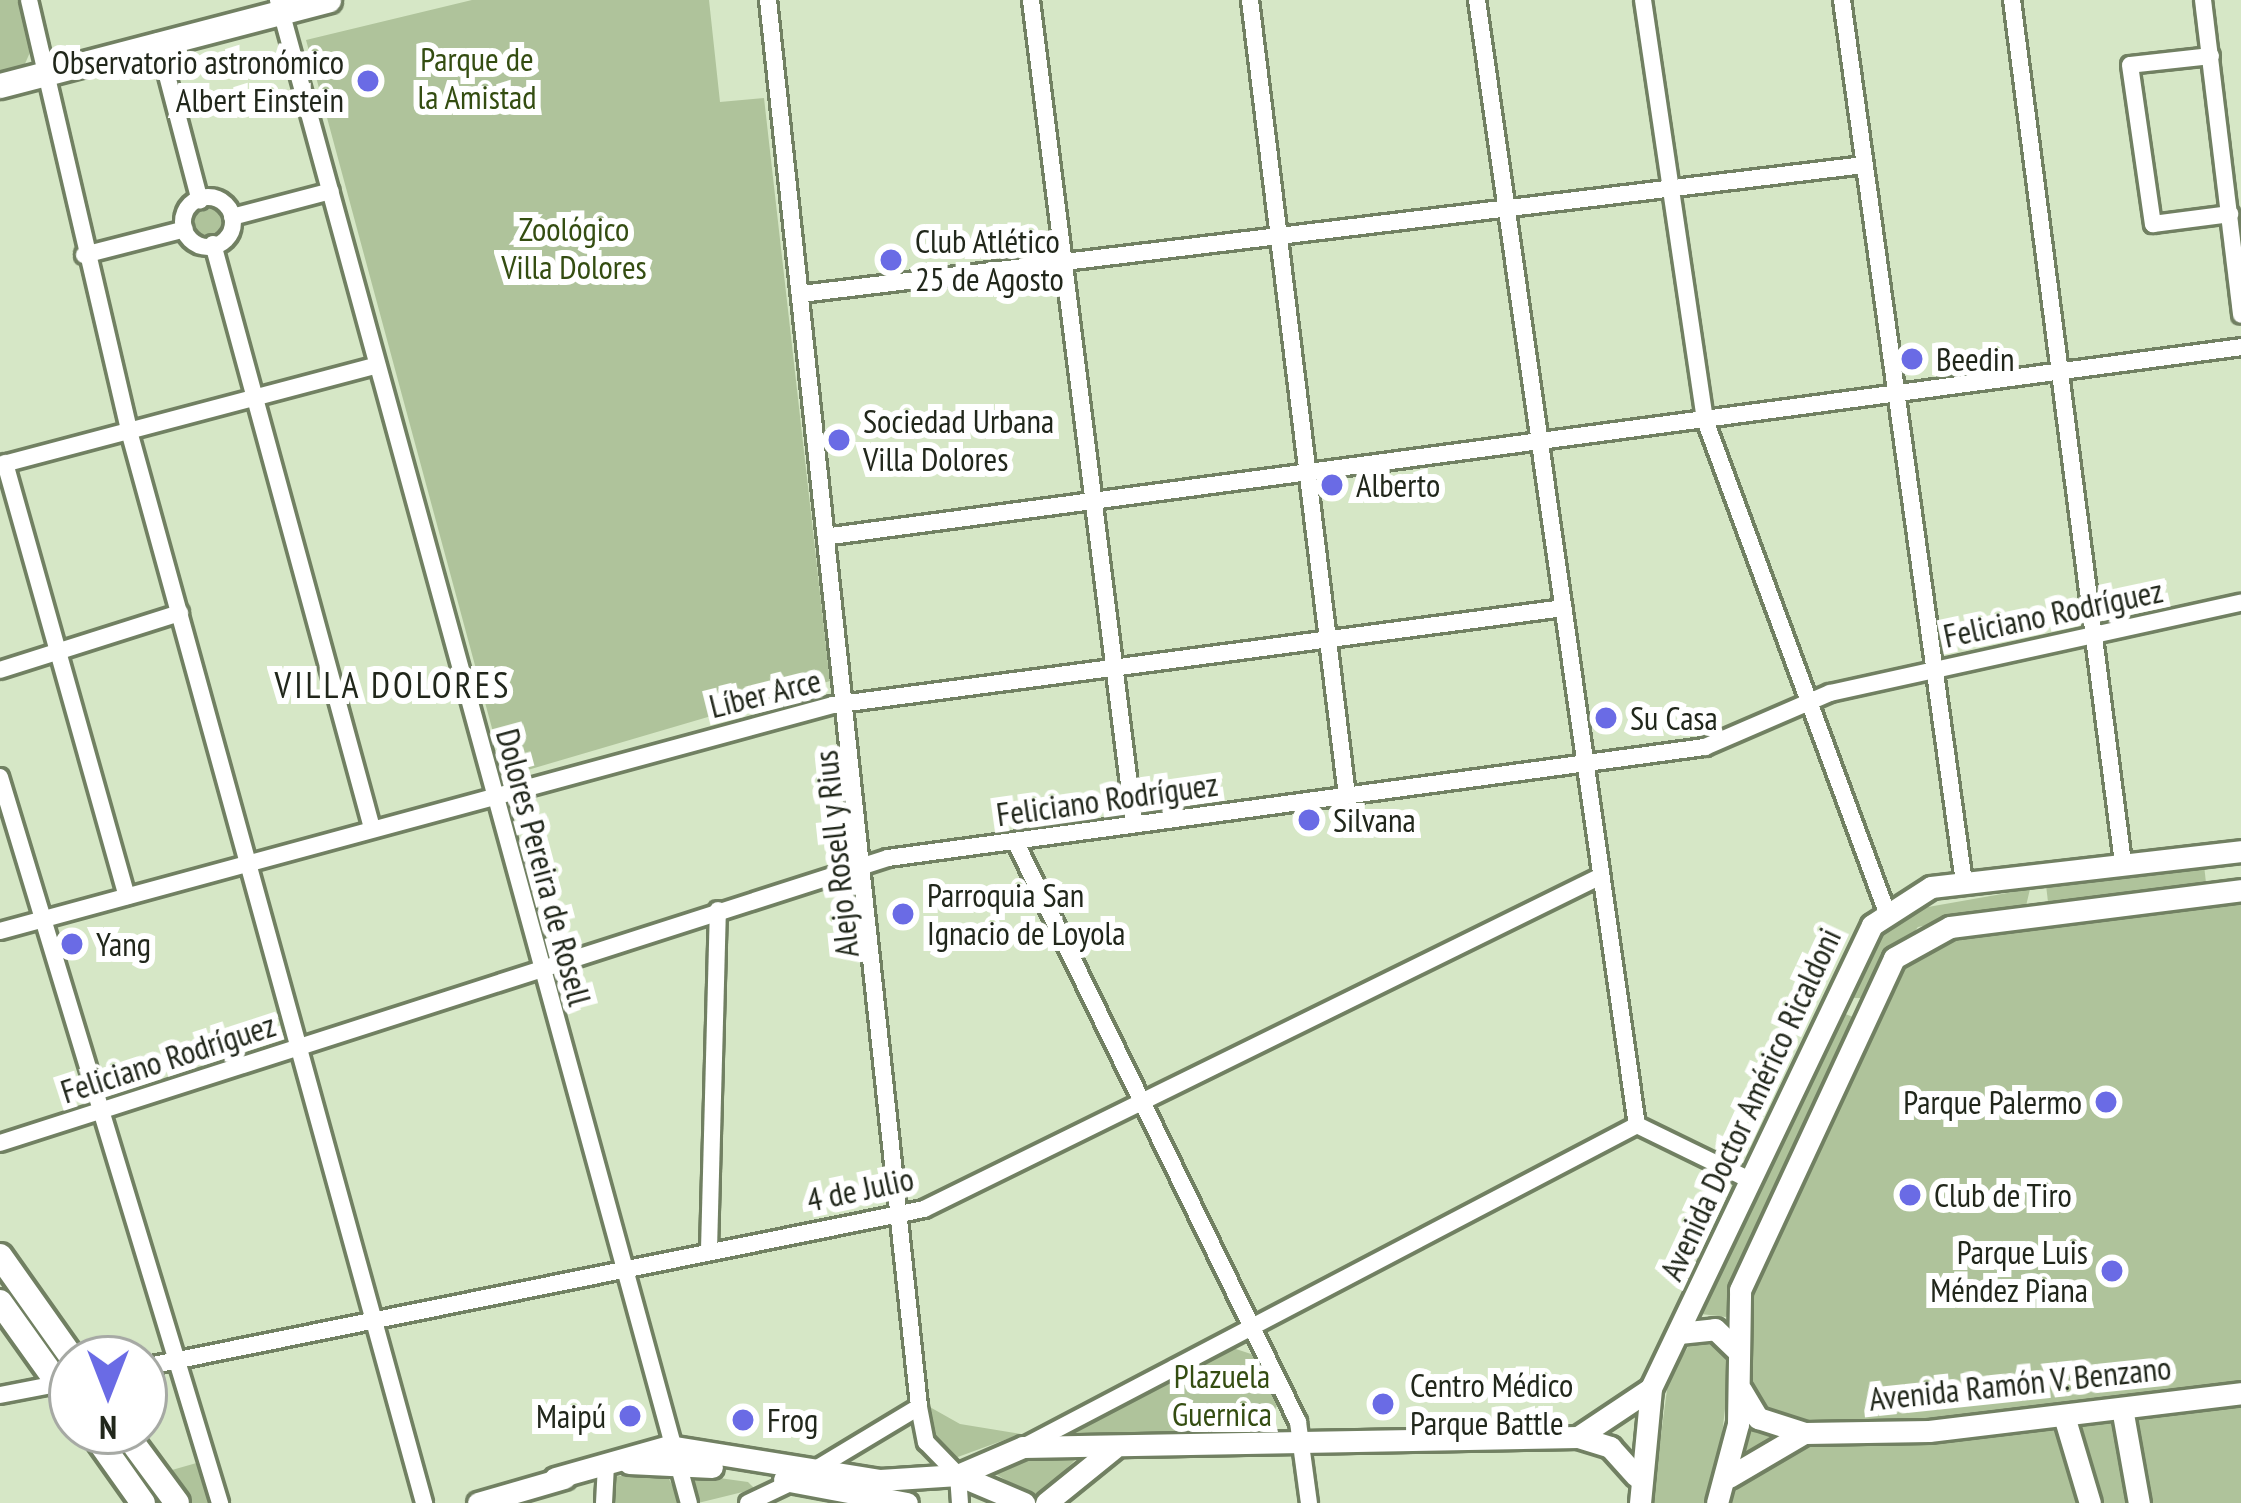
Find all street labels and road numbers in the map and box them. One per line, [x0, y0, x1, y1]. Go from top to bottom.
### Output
street label: Feliciano Rodríguez [1940, 570, 2166, 656]
street label: Líber Arce [705, 660, 825, 726]
street label: Dolores Pereira de Rosell [488, 724, 600, 1010]
street label: Alejo Rosell y Rius [805, 748, 867, 960]
street label: Feliciano Rodríguez [994, 764, 1220, 834]
street label: Avenida Doctor Américo Ricaldoni [1651, 921, 1849, 1287]
street label: Feliciano Rodríguez [56, 1005, 280, 1111]
street label: 4 de Julio [803, 1158, 917, 1220]
street label: Avenida Ramón V. Benzano [1866, 1347, 2174, 1419]

